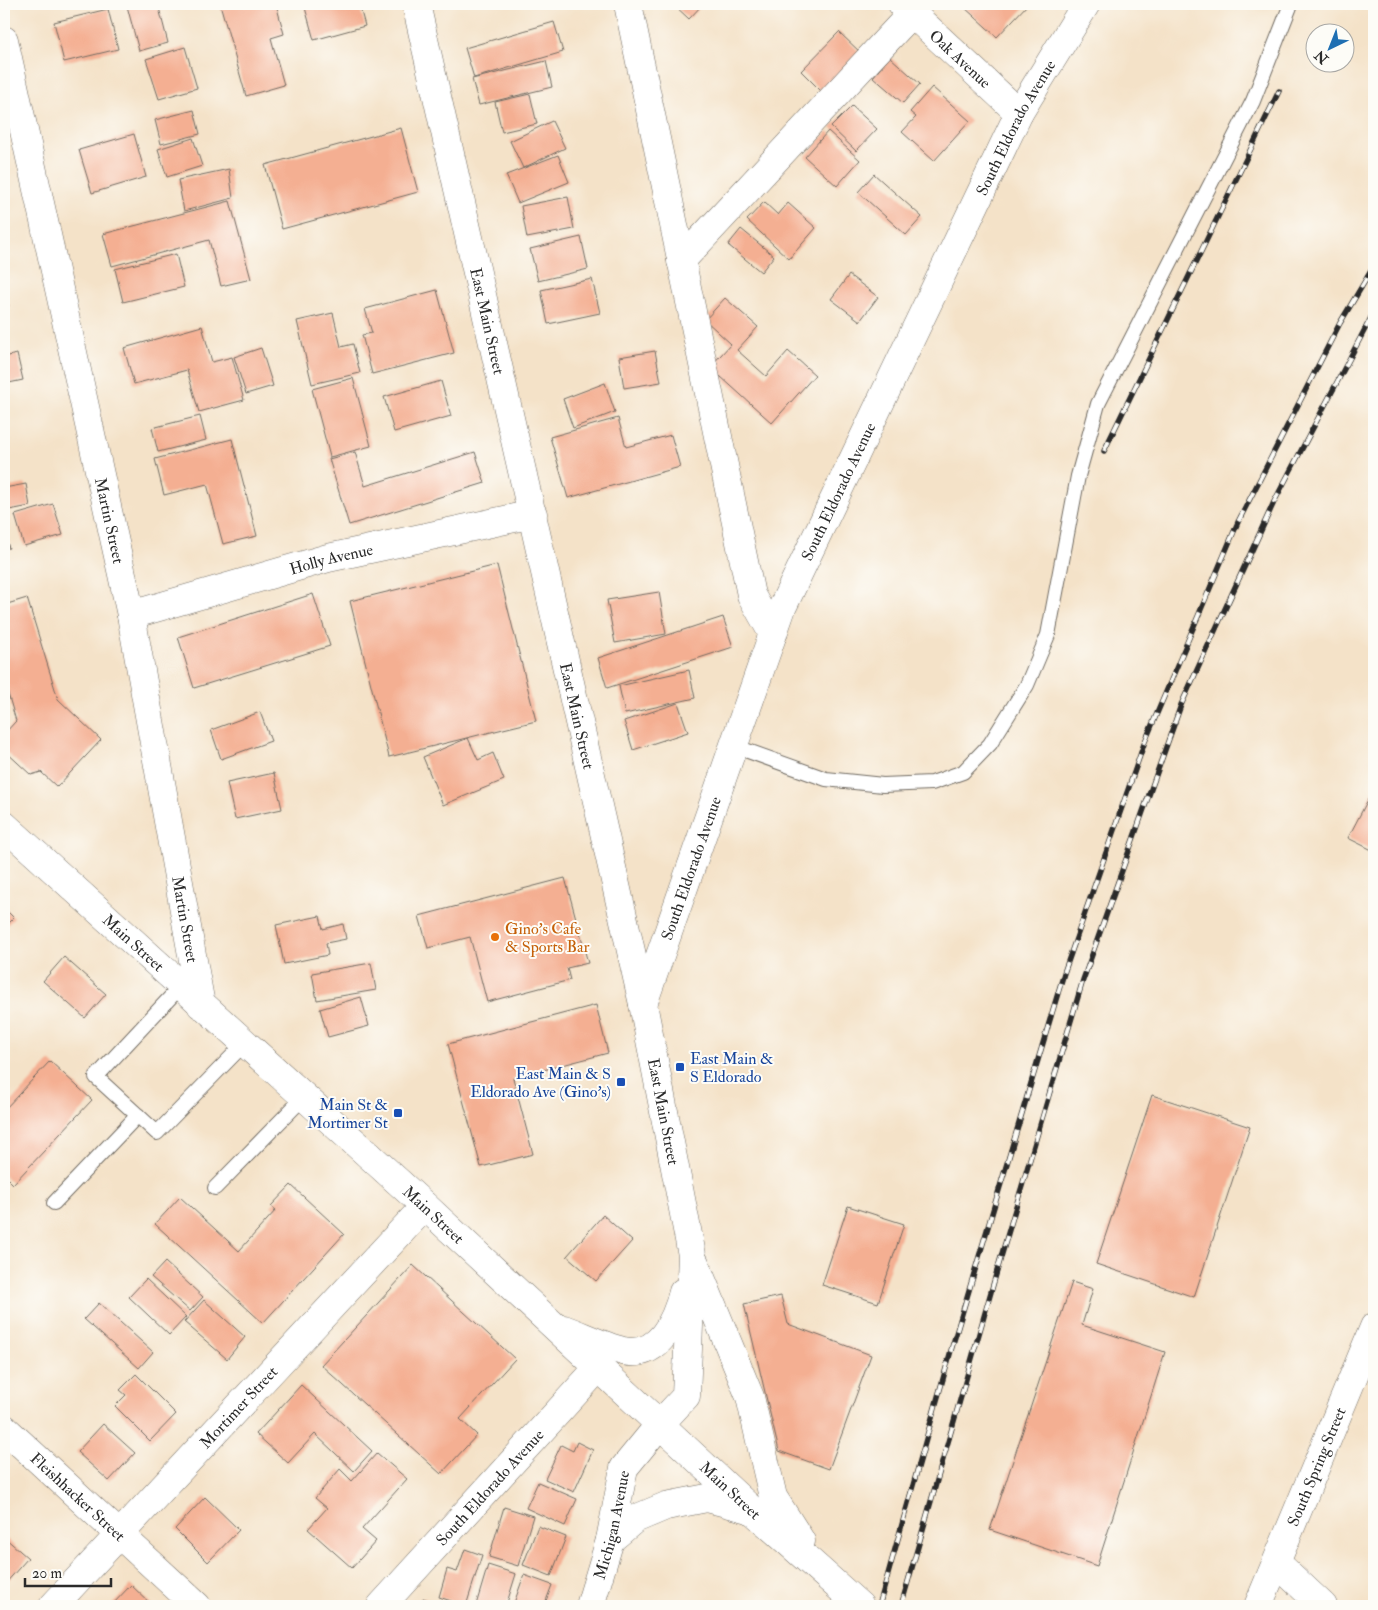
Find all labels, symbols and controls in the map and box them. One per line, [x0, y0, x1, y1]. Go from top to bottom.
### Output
north arrow [1306, 22, 1356, 72]
street label: Oak Avenue [925, 26, 995, 93]
text: N [1311, 46, 1333, 68]
street label: South Eldorado Avenue [972, 56, 1060, 199]
street label: East Main Street [465, 266, 509, 376]
street label: South Eldorado Avenue [797, 419, 880, 564]
street label: Martin Street [90, 476, 128, 566]
street label: Holly Avenue [287, 540, 375, 580]
street label: East Main Street [555, 661, 598, 771]
street label: South Eldorado Avenue [657, 794, 726, 943]
street label: Martin Street [167, 875, 202, 964]
street label: Main Street [98, 910, 168, 976]
place label: Gino's Cafe & Sports Bar [505, 919, 590, 958]
marker: Gino's Cafe & Sports Bar [489, 931, 501, 943]
place label: East Main & S Eldorado [690, 1049, 773, 1087]
street label: East Main Street [643, 1057, 683, 1167]
marker: East Main & S Eldorado [674, 1061, 686, 1073]
place label: East Main & S Eldorado Ave (Gino's) [470, 1064, 611, 1102]
marker: East Main & S Eldorado Ave (Gino's) [615, 1076, 627, 1088]
place label: Main St & Mortimer St [307, 1095, 388, 1133]
marker: Main St & Mortimer St [392, 1107, 404, 1119]
street label: Main Street [398, 1182, 468, 1248]
street label: Mortimer Street [196, 1362, 282, 1453]
street label: South Spring Street [1283, 1404, 1351, 1529]
street label: South Eldorado Avenue [432, 1425, 549, 1550]
street label: Fleishhacker Street [26, 1448, 129, 1546]
street label: Main Street [695, 1457, 765, 1524]
street label: Michigan Avenue [590, 1469, 634, 1582]
scale bar [25, 1555, 111, 1587]
text: 20 m [32, 1564, 62, 1583]

